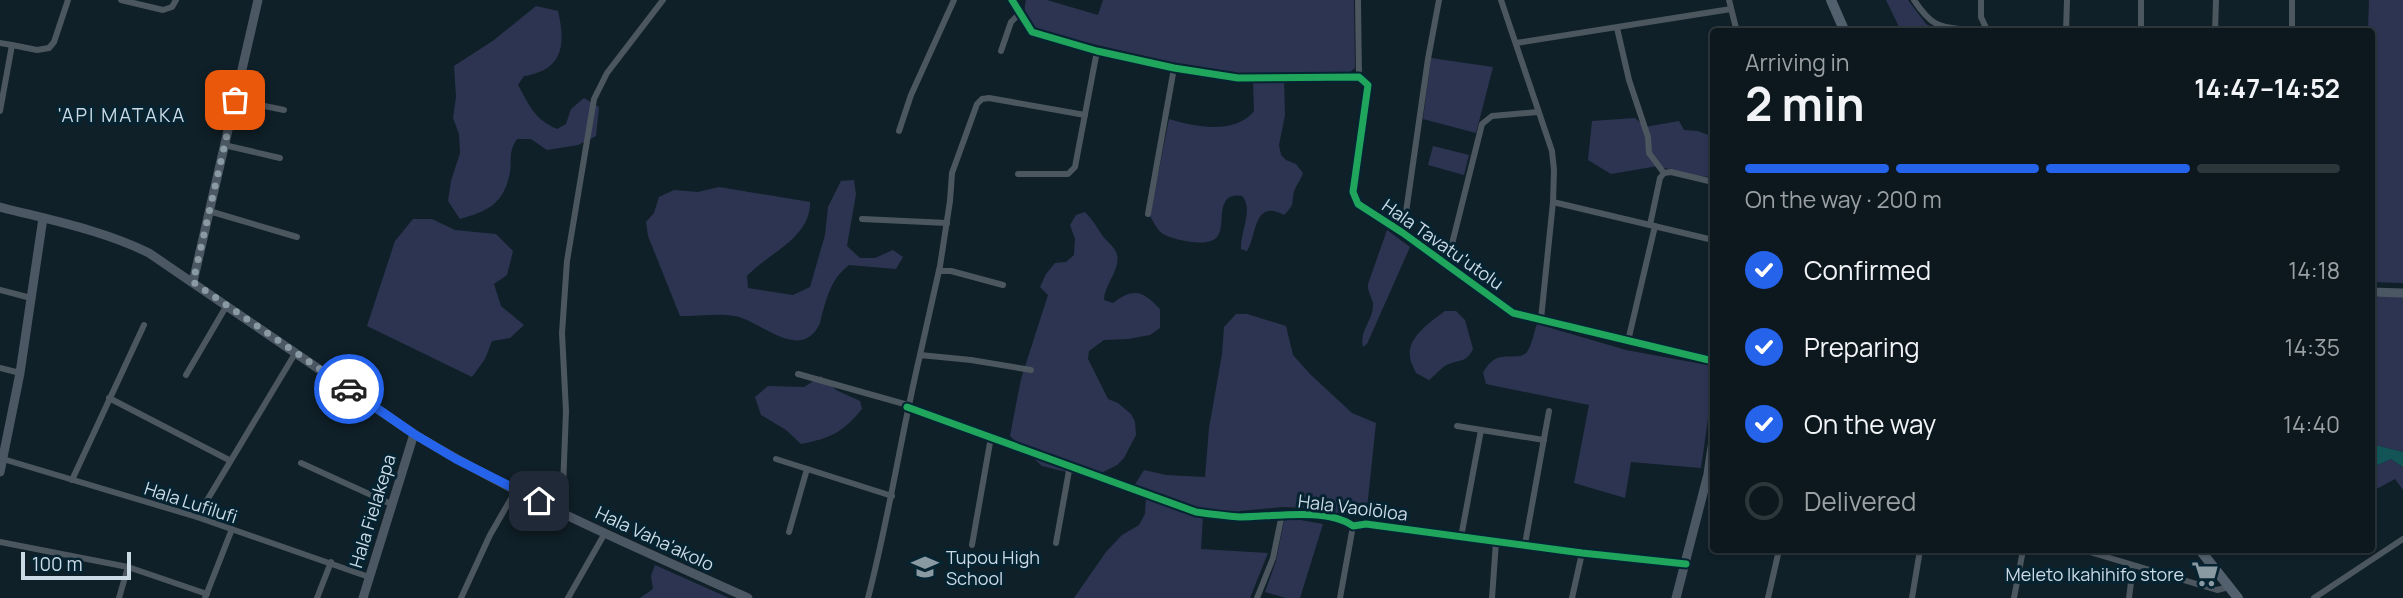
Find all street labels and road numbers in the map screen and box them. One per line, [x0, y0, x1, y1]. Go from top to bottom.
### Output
street label: Hala Tavatu'utolu [1378, 193, 1508, 295]
street label: Hala Fielakepa [343, 451, 401, 571]
street label: Hala Lufilufi [141, 476, 241, 528]
street label: Hala Vaolōloa [1297, 488, 1409, 526]
street label: Hala Vaha'akolo [592, 500, 718, 576]

